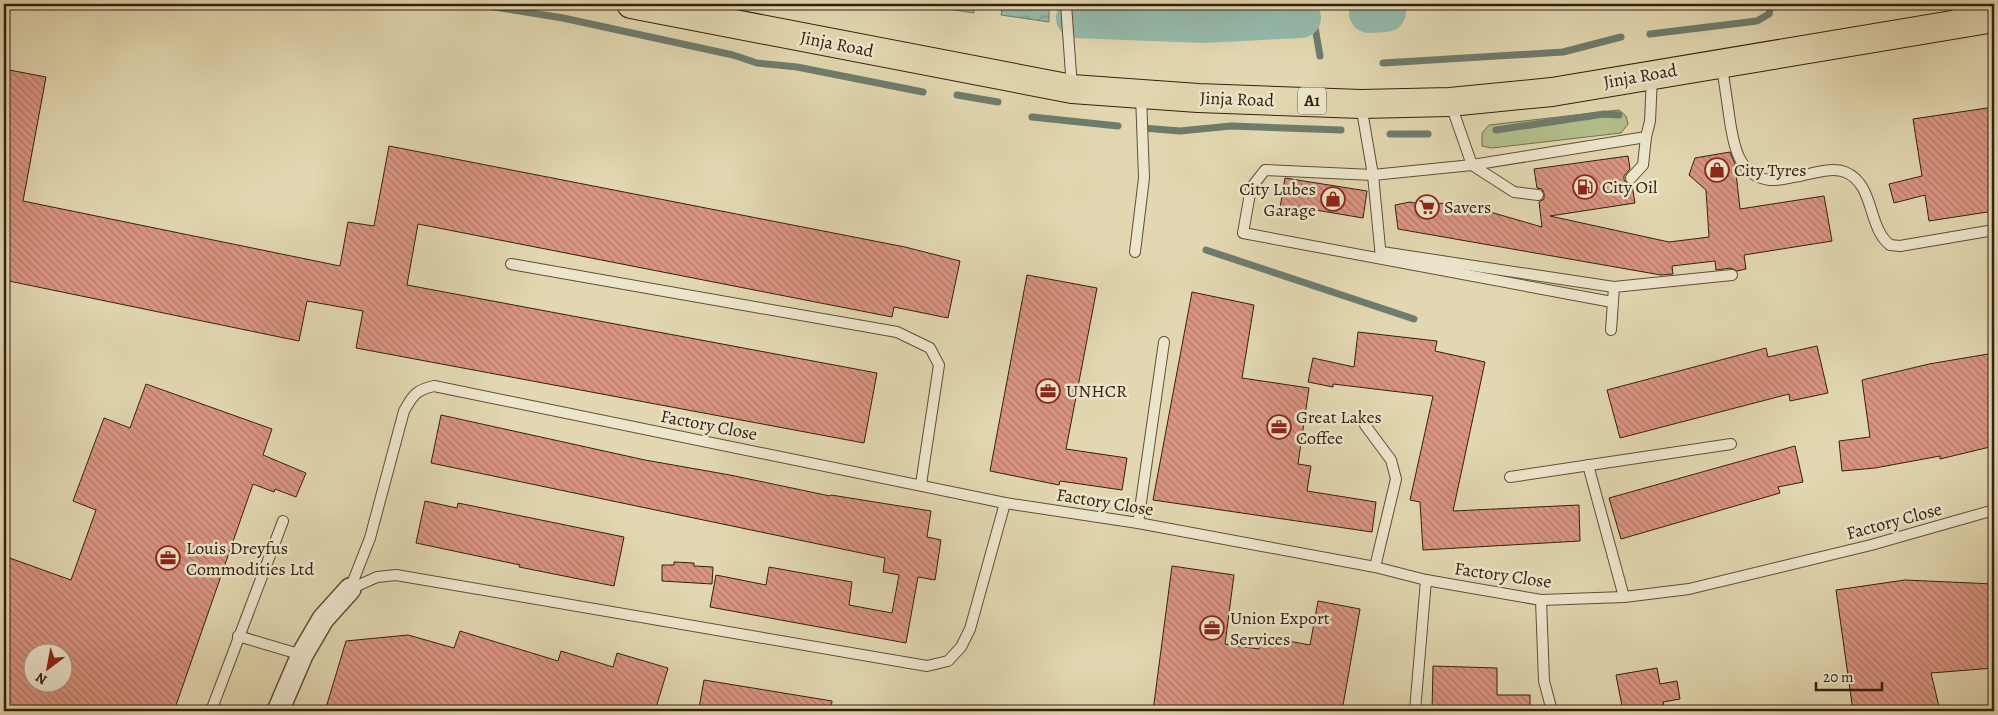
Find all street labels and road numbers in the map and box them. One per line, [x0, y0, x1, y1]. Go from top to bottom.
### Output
street label: Jinja Road [798, 25, 876, 63]
street label: Jinja Road [1601, 58, 1679, 94]
street label: Jinja Road [1199, 86, 1275, 112]
road number: A1 [1298, 88, 1326, 114]
street label: Factory Close [659, 404, 759, 446]
street label: Factory Close [1055, 482, 1155, 522]
street label: Factory Close [1844, 497, 1944, 545]
street label: Factory Close [1453, 556, 1553, 594]

